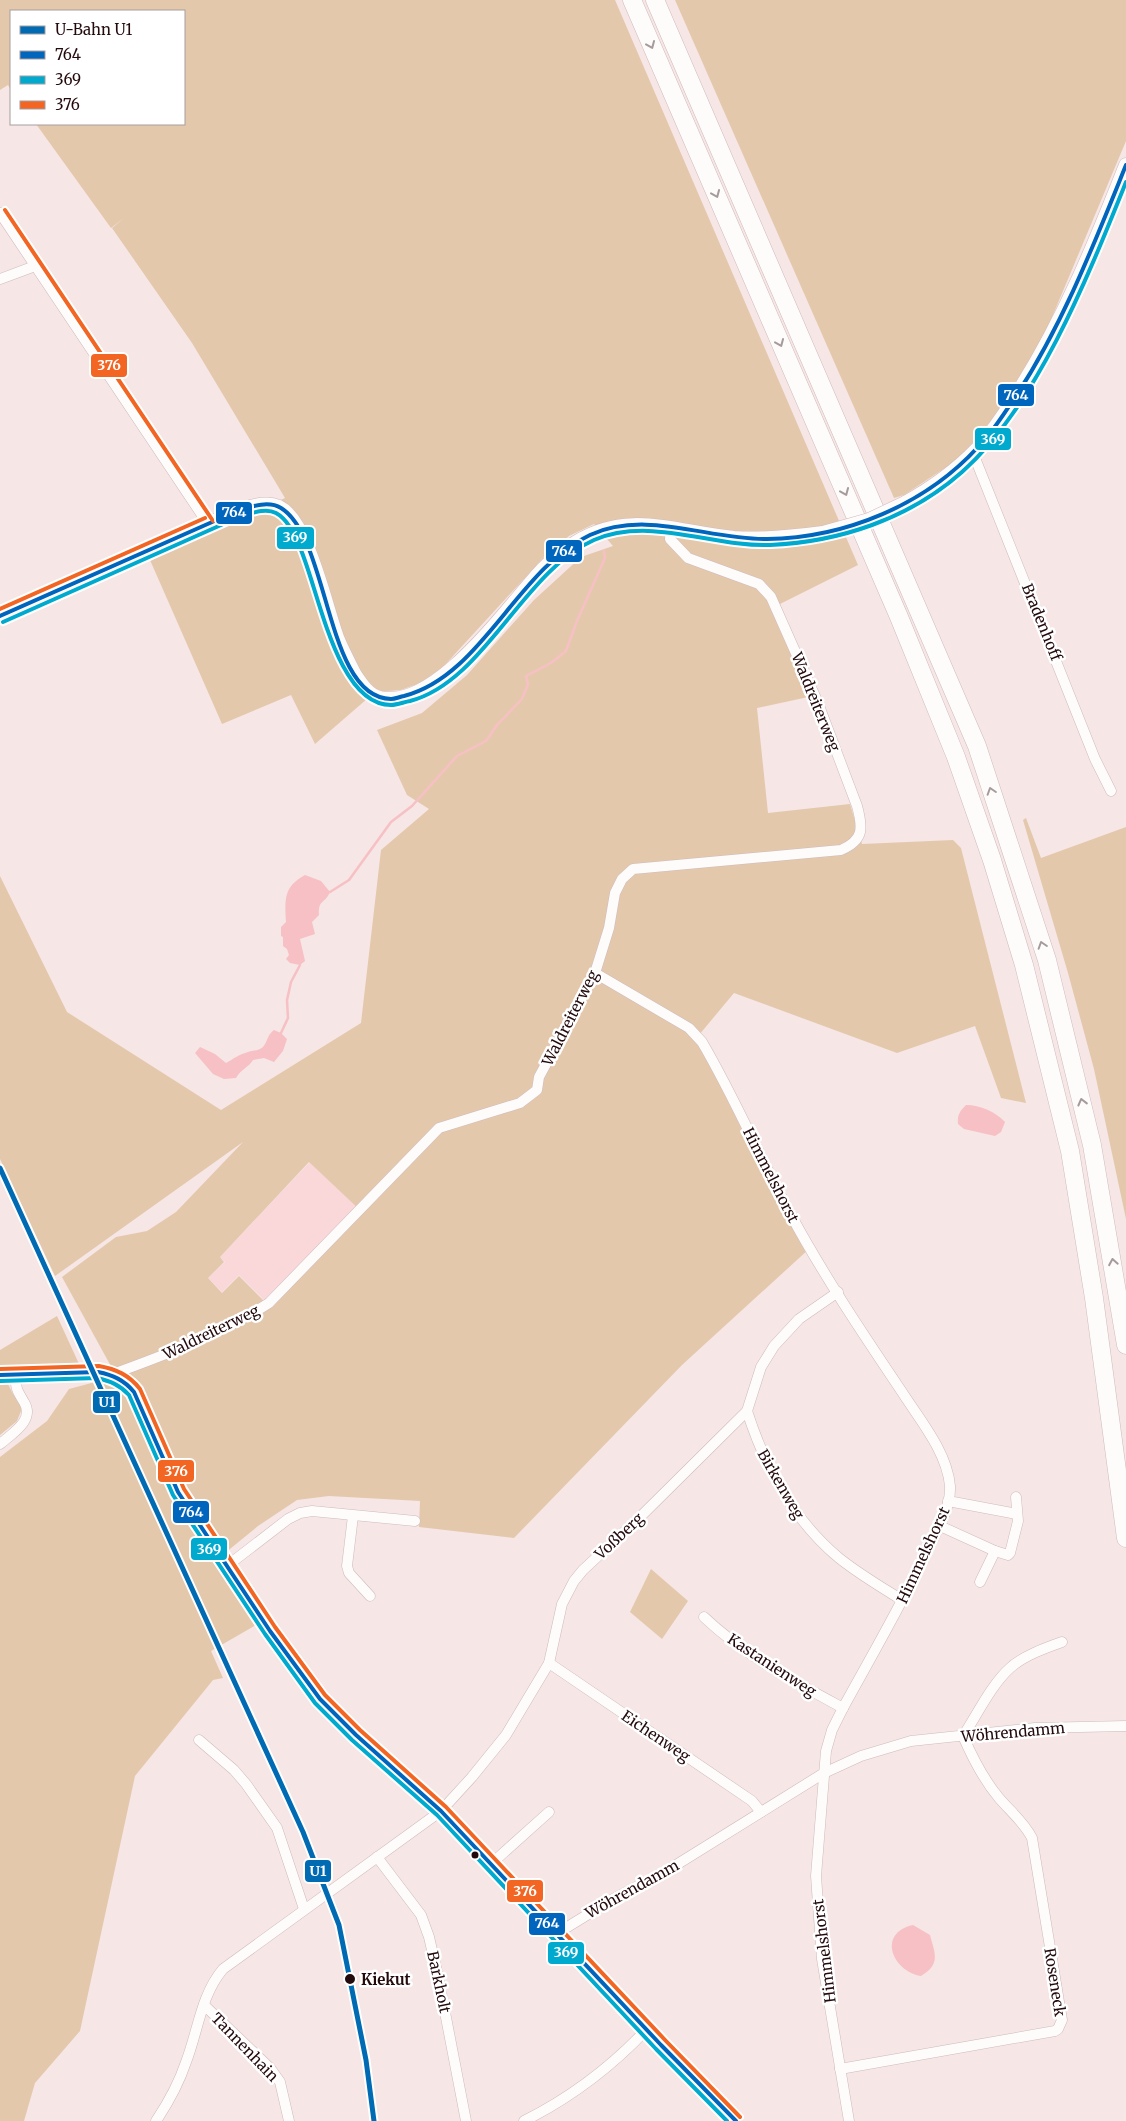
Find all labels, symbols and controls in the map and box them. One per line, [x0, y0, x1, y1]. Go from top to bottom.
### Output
legend [10, 10, 185, 125]
text: U-Bahn U1 [55, 20, 132, 39]
one-way arrow [644, 40, 655, 49]
text: 764 [55, 45, 81, 64]
text: 369 [55, 70, 81, 89]
text: 376 [55, 95, 80, 114]
one-way arrow [709, 189, 720, 198]
one-way arrow [774, 338, 785, 347]
line badge: 376 [90, 353, 128, 378]
text: 376 [97, 356, 121, 374]
line badge: 764 [997, 383, 1035, 407]
text: 764 [1004, 386, 1029, 404]
line badge: 369 [974, 427, 1012, 451]
text: 369 [981, 430, 1005, 448]
one-way arrow [838, 487, 849, 496]
line badge: 764 [215, 501, 253, 525]
text: 764 [222, 503, 247, 521]
line badge: 369 [276, 526, 315, 550]
text: 369 [283, 528, 307, 546]
line badge: 764 [545, 539, 583, 563]
text: 764 [552, 542, 577, 560]
street label: Bradenhoff [1018, 581, 1067, 665]
street label: Waldreiterweg [787, 649, 844, 754]
one-way arrow [987, 787, 997, 795]
one-way arrow [1037, 941, 1047, 950]
street label: Waldreiterweg [537, 967, 602, 1070]
one-way arrow [1077, 1098, 1088, 1107]
street label: Himmelshorst [739, 1124, 803, 1226]
one-way arrow [1108, 1257, 1118, 1266]
street label: Waldreiterweg [159, 1300, 262, 1364]
line badge: U1 [92, 1390, 121, 1414]
text: U1 [99, 1393, 116, 1411]
street label: Birkenweg [753, 1446, 809, 1522]
line badge: 376 [157, 1459, 195, 1483]
text: 376 [164, 1462, 188, 1480]
line badge: 764 [172, 1500, 210, 1524]
text: 764 [179, 1503, 204, 1521]
street label: Himmelshorst [892, 1504, 954, 1606]
street label: Voßberg [590, 1509, 647, 1564]
line badge: 369 [190, 1537, 228, 1561]
text: 369 [197, 1540, 221, 1558]
street label: Kastanienweg [724, 1629, 820, 1701]
street label: Eichenweg [618, 1706, 694, 1766]
street label: Wöhrendamm [959, 1718, 1066, 1746]
unlabelled marker [470, 1850, 480, 1860]
street label: Wöhrendamm [581, 1855, 682, 1923]
line badge: U1 [304, 1859, 332, 1883]
text: U1 [310, 1862, 327, 1880]
line badge: 376 [506, 1879, 544, 1903]
text: 376 [513, 1882, 537, 1900]
street label: Himmelshorst [808, 1898, 840, 2004]
line badge: 764 [528, 1912, 566, 1936]
text: 764 [535, 1914, 560, 1932]
line badge: 369 [547, 1941, 585, 1965]
text: 369 [554, 1943, 578, 1961]
street label: Roseneck [1040, 1946, 1070, 2018]
street label: Barkholt [423, 1949, 455, 2015]
place label: Kiekut [361, 1970, 411, 1989]
marker: Kiekut [343, 1972, 357, 1986]
street label: Tannenhain [207, 2009, 283, 2086]

